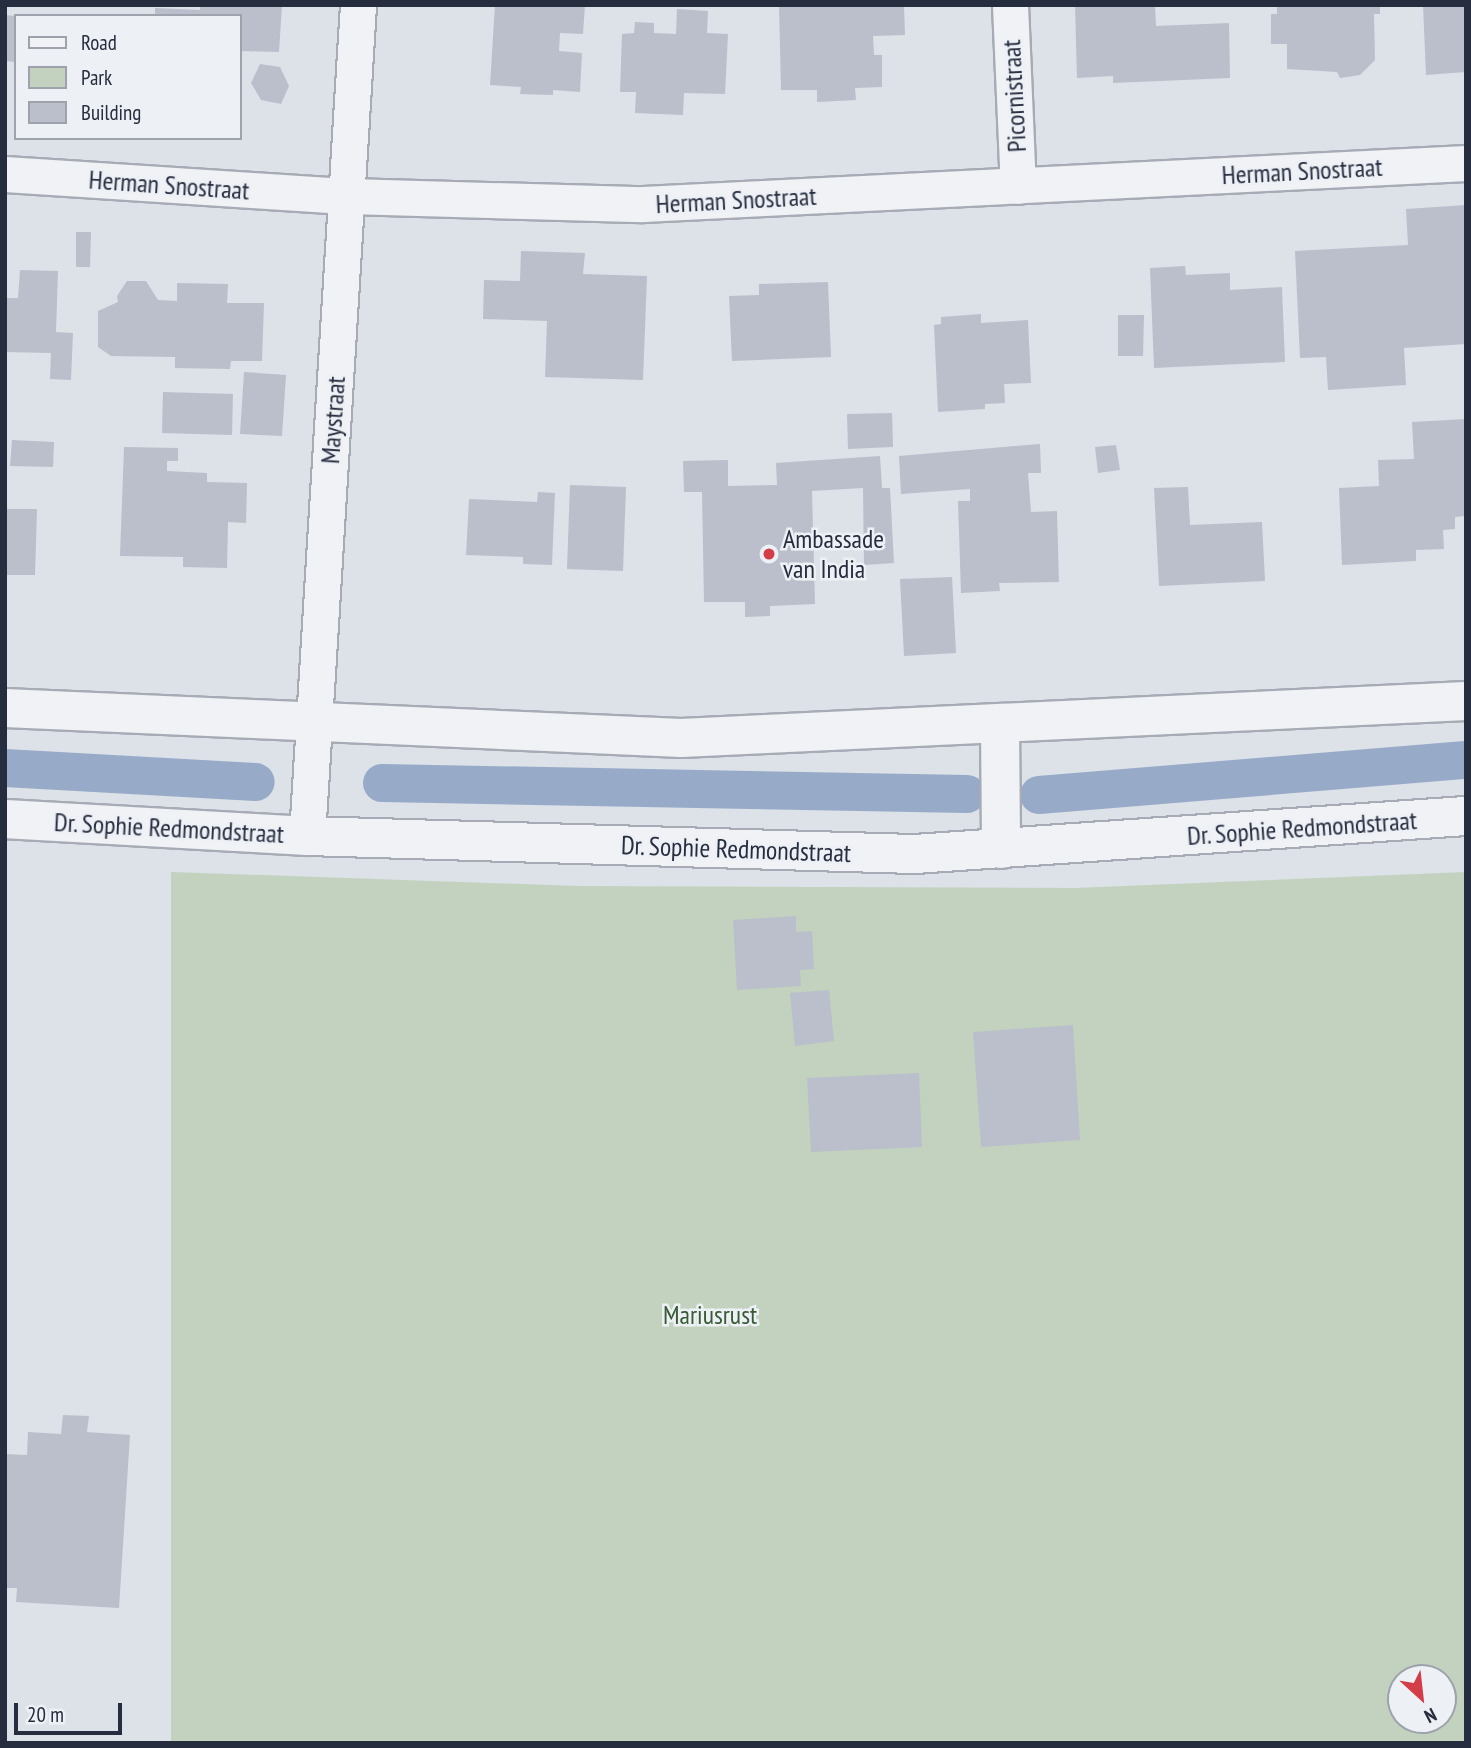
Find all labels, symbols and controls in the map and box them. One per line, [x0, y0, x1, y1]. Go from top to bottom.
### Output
legend [14, 14, 242, 140]
text: Road [81, 29, 117, 56]
street label: Picornistraat [995, 39, 1033, 153]
text: Park [81, 64, 112, 91]
text: Building [81, 99, 141, 126]
street label: Herman Snostraat [1221, 151, 1383, 191]
street label: Herman Snostraat [88, 164, 250, 206]
street label: Herman Snostraat [655, 180, 817, 220]
street label: Maystraat [314, 375, 352, 465]
place label: Ambassade van India [783, 523, 884, 584]
marker: Ambassade van India [761, 546, 777, 562]
street label: Dr. Sophie Redmondstraat [1185, 804, 1419, 852]
street label: Dr. Sophie Redmondstraat [52, 806, 286, 850]
street label: Dr. Sophie Redmondstraat [620, 829, 852, 869]
park label: Mariusrust [663, 1299, 757, 1331]
north arrow [1387, 1664, 1457, 1734]
scale bar [18, 1688, 126, 1732]
text: 20 m [27, 1701, 64, 1728]
text: N [1421, 1703, 1441, 1729]

